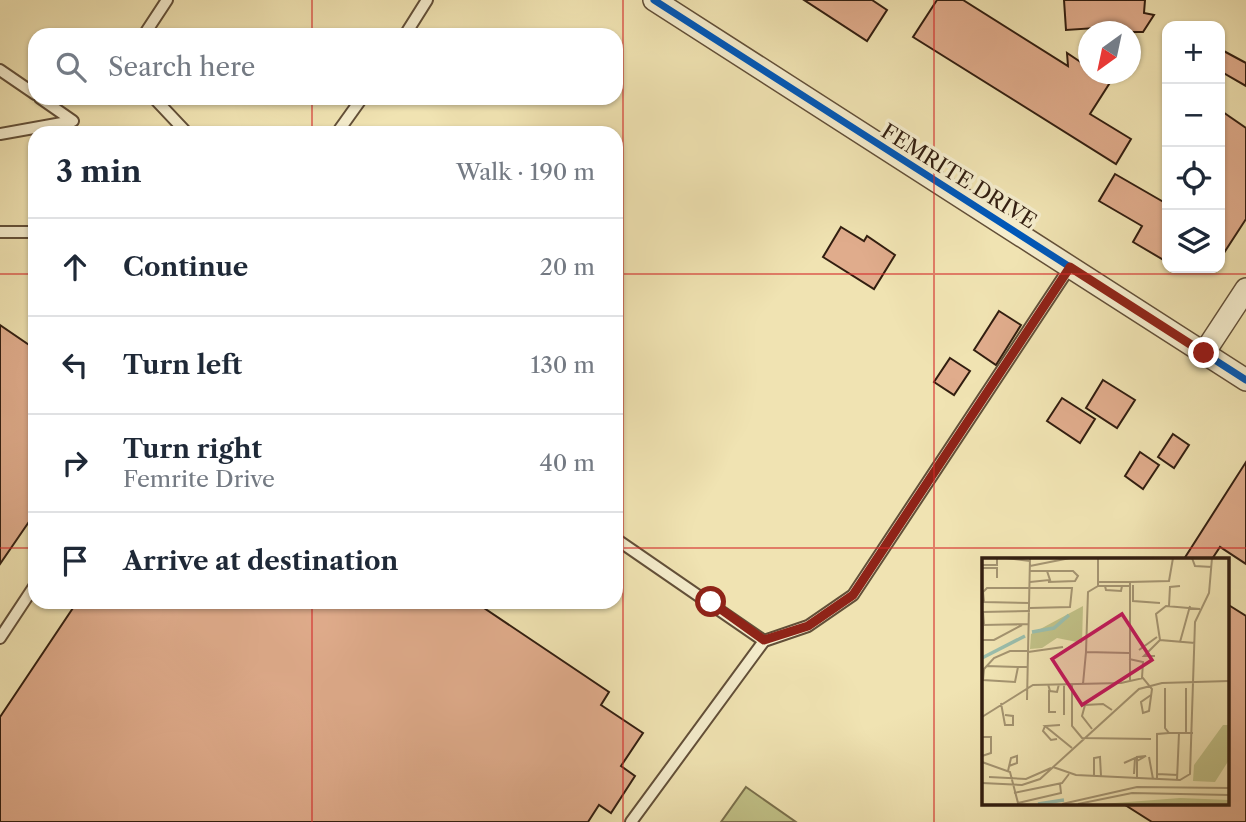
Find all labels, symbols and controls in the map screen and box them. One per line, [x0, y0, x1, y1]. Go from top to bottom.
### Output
north arrow [1078, 21, 1141, 84]
map controls [1162, 21, 1225, 273]
button: + [1162, 21, 1225, 84]
search box [28, 28, 623, 105]
icon: search [52, 48, 90, 86]
text: Search here [108, 51, 255, 83]
button: − [1162, 84, 1225, 147]
street label: FEMRITE DRIVE [877, 118, 1041, 234]
button: locate [1162, 147, 1225, 210]
text: 3 min [56, 153, 142, 190]
text: Walk · 190 m [456, 158, 595, 186]
button: layers [1162, 210, 1225, 273]
icon: ahead [56, 248, 94, 286]
text: Continue [123, 251, 248, 283]
text: 20 m [540, 253, 595, 281]
route end [1188, 337, 1219, 368]
icon: left [56, 346, 94, 384]
text: Turn left [123, 349, 242, 381]
text: 130 m [531, 351, 595, 379]
text: Turn right [123, 433, 262, 465]
icon: right [56, 444, 94, 482]
text: 40 m [540, 449, 595, 477]
text: Femrite Drive [123, 465, 275, 493]
icon: arrive [56, 542, 94, 580]
text: Arrive at destination [123, 545, 398, 577]
inset map [982, 558, 1228, 804]
route start [695, 586, 726, 617]

